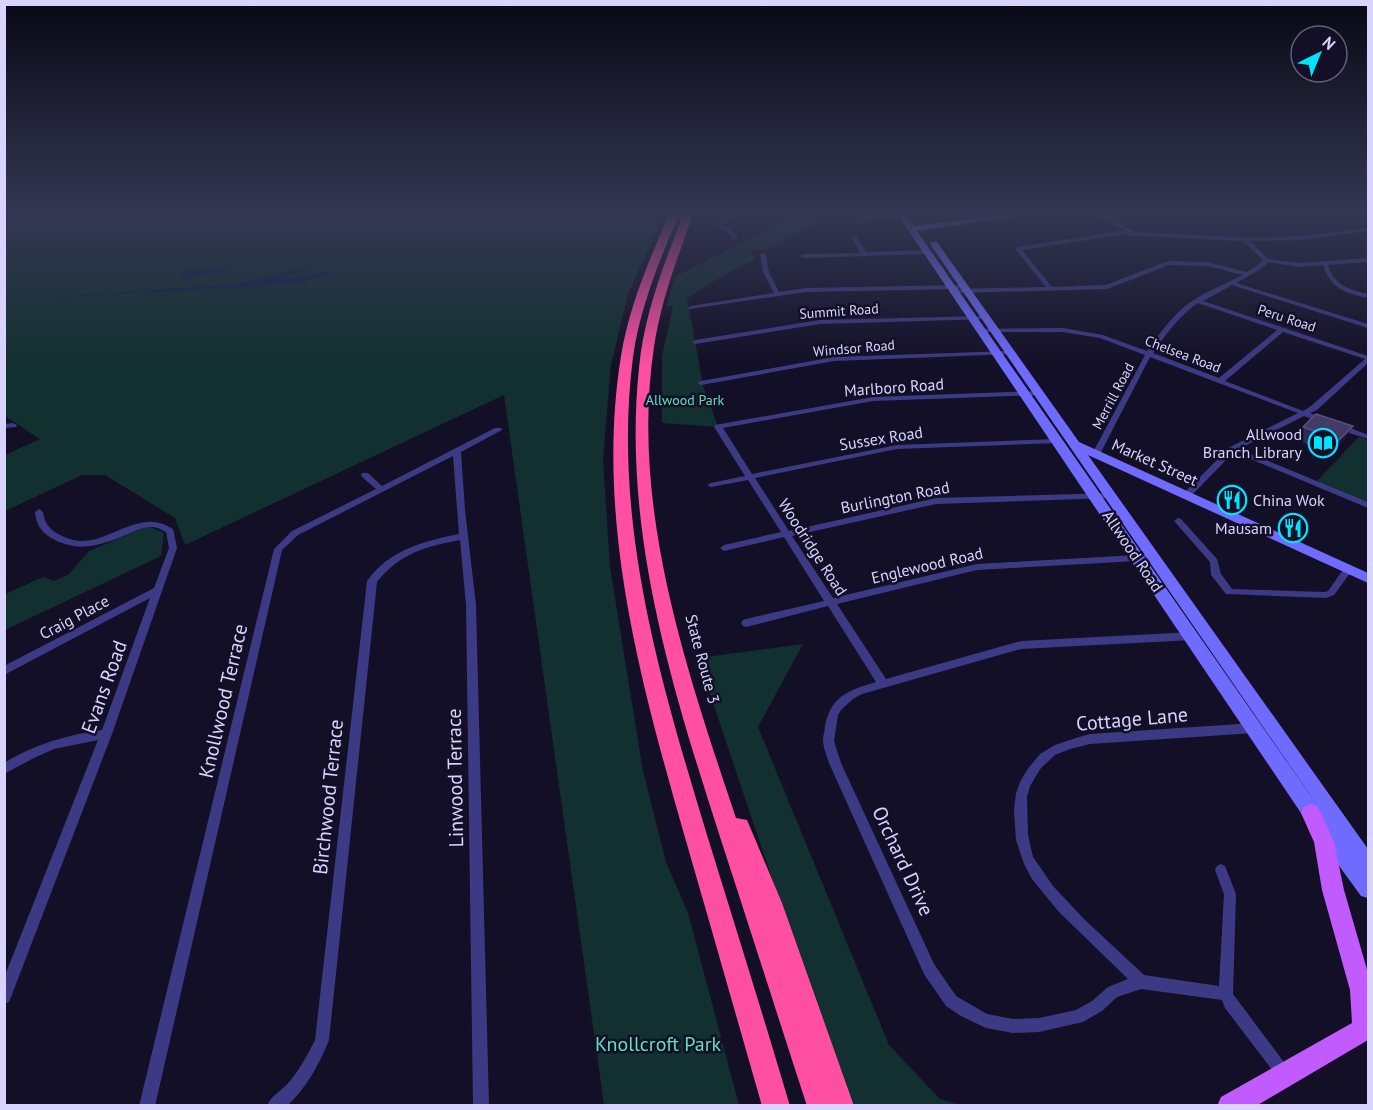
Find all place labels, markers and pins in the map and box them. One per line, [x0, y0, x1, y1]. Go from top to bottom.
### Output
place label: Allwood Branch Library [1203, 424, 1303, 462]
library icon: Allwood Branch Library [1307, 427, 1339, 459]
restaurant icon: China Wok [1216, 484, 1248, 516]
place label: China Wok [1253, 490, 1325, 510]
restaurant icon: Mausam [1277, 512, 1309, 544]
place label: Mausam [1215, 518, 1272, 538]

